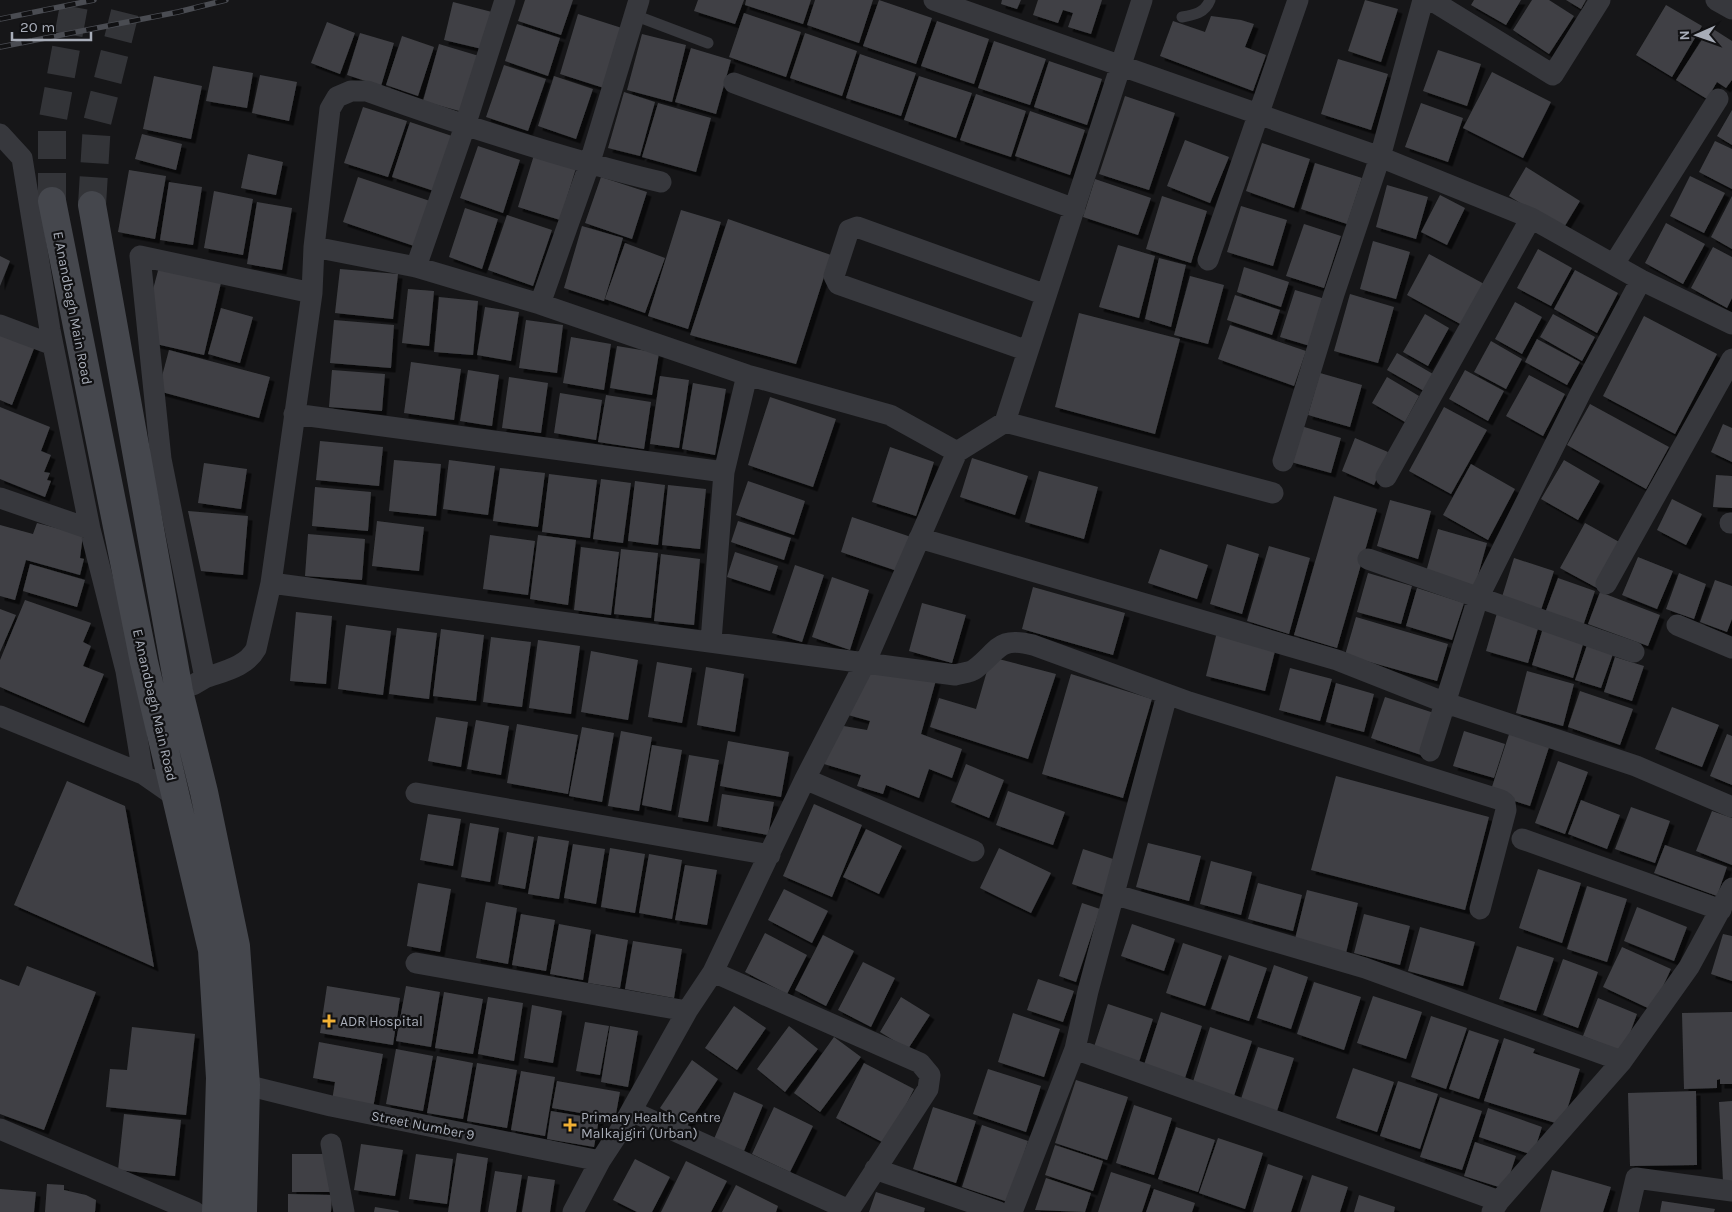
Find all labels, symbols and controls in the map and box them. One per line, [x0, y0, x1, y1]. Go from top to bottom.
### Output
scale bar [12, 10, 91, 42]
north arrow [1672, 10, 1722, 60]
text: 20 m [20, 18, 55, 36]
text: N [1676, 30, 1693, 41]
street label: E Anandbagh Main Road [49, 230, 96, 386]
street label: E Anandbagh Main Road [129, 627, 180, 783]
place label: ADR Hospital [340, 1013, 423, 1030]
marker: ADR Hospital [322, 1014, 336, 1028]
street label: Street Number 9 [370, 1107, 476, 1144]
place label: Primary Health Centre Malkajgiri (Urban) [581, 1109, 721, 1142]
marker: Primary Health Centre Malkajgiri (Urban) [563, 1118, 577, 1132]

